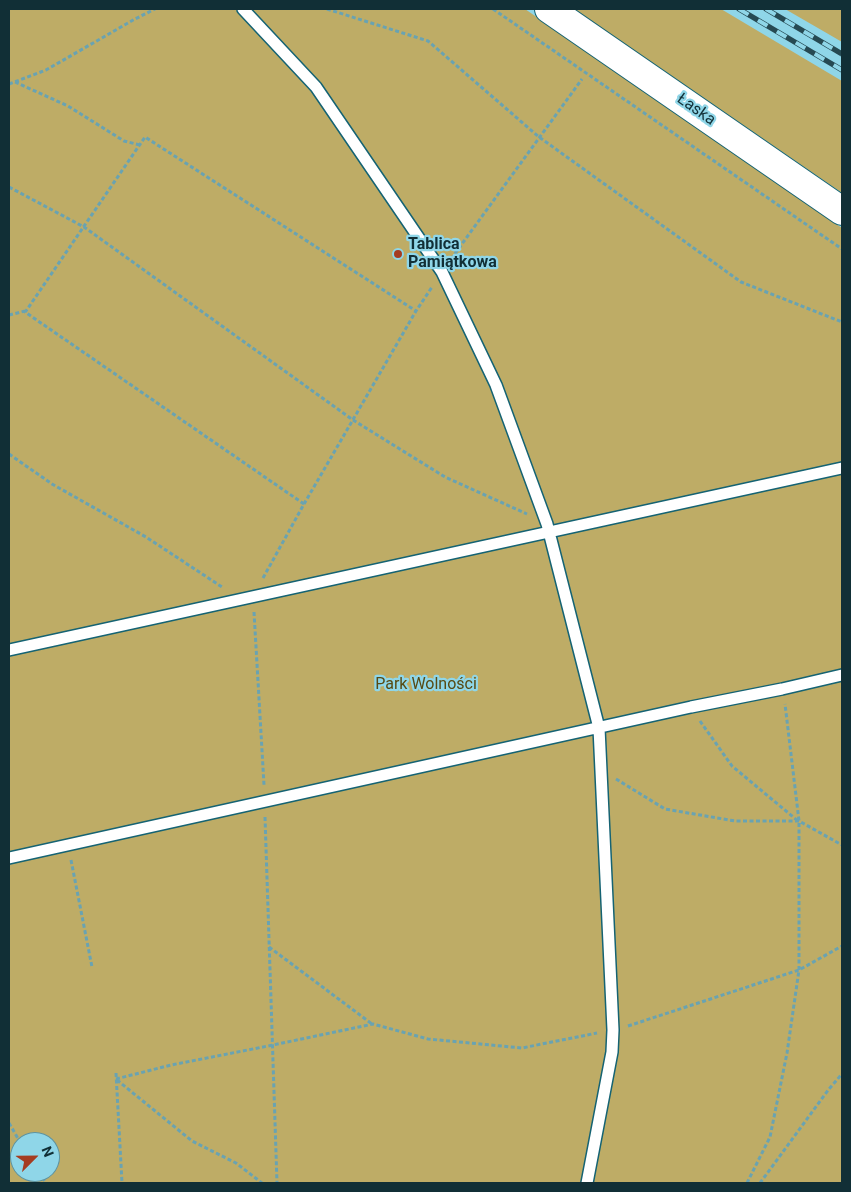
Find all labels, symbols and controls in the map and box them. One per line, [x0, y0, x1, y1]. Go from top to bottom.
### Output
street label: Łaska [673, 90, 719, 130]
place label: Tablica Pamiątkowa [408, 235, 497, 273]
marker: Tablica Pamiątkowa [392, 248, 404, 260]
park label: Park Wolności [375, 675, 477, 695]
north arrow [10, 1132, 60, 1182]
text: N [39, 1144, 57, 1159]

